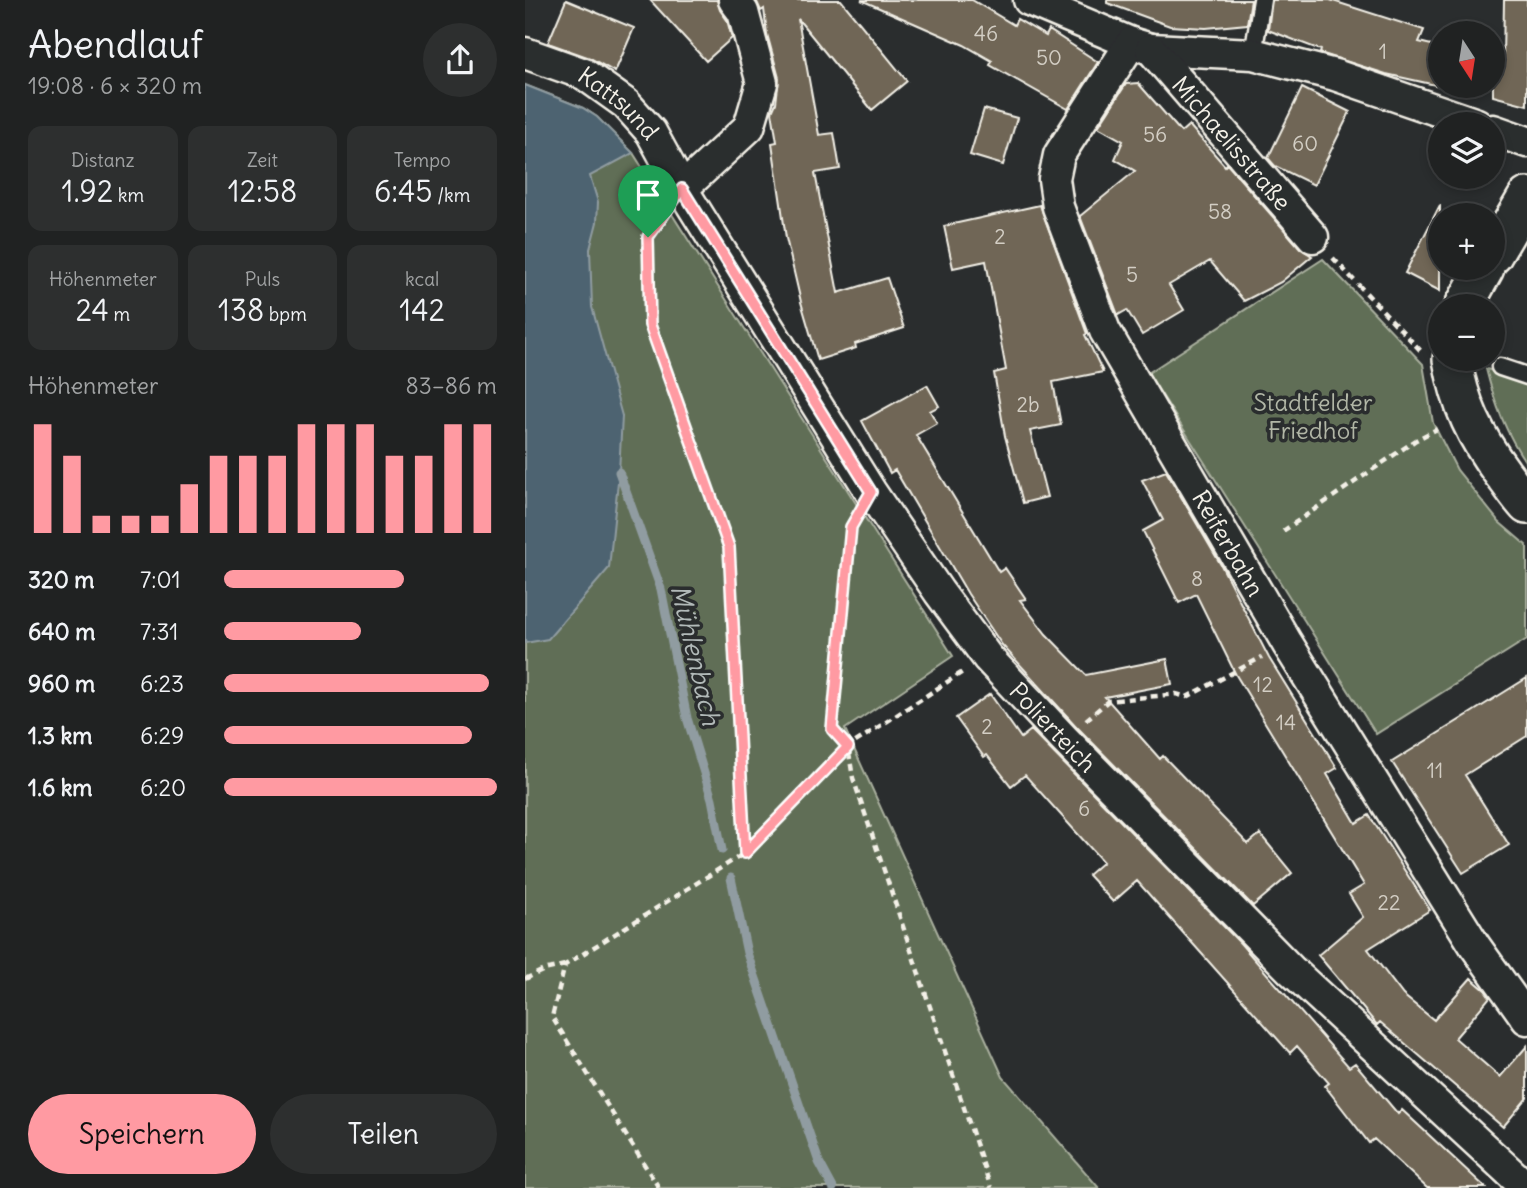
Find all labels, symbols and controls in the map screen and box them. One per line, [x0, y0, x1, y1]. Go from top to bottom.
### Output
house number: 46 [974, 20, 998, 47]
text: Abendlauf [28, 21, 203, 68]
north arrow [1428, 21, 1505, 98]
map controls [1428, 21, 1505, 371]
button: share [423, 23, 497, 97]
house number: 1 [1379, 38, 1387, 65]
house number: 50 [1036, 44, 1062, 71]
street label: Kattsund [573, 60, 666, 146]
street label: Michaelisstraße [1166, 70, 1298, 216]
text: 19:08 · 6 × 320 m [28, 71, 202, 100]
button: layers [1428, 112, 1505, 189]
house number: 56 [1143, 121, 1167, 148]
house number: 60 [1292, 130, 1318, 157]
text: Distanz [71, 148, 135, 172]
text: Zeit [247, 148, 278, 172]
text: Tempo [394, 148, 451, 172]
pin [618, 165, 678, 237]
text: 1.92 [61, 172, 113, 210]
text: 12:58 [228, 172, 297, 210]
text: 6:45 [374, 172, 433, 210]
icon: arrive [629, 176, 667, 214]
text: km [113, 183, 144, 207]
text: /km [433, 183, 470, 207]
house number: 58 [1208, 198, 1232, 225]
button: + [1428, 203, 1505, 280]
house number: 2 [994, 223, 1006, 250]
house number: 5 [1126, 261, 1138, 288]
text: Höhenmeter [49, 267, 157, 291]
text: Puls [245, 267, 280, 291]
text: kcal [405, 267, 439, 291]
text: 24 [76, 291, 109, 329]
text: 138 [218, 291, 264, 329]
text: 142 [399, 291, 445, 329]
button: − [1428, 294, 1505, 371]
text: m [109, 302, 130, 326]
text: bpm [264, 302, 307, 326]
text: Höhenmeter [28, 371, 158, 400]
text: 83–86 m [405, 371, 497, 400]
park label: Stadtfelder Friedhof [1253, 387, 1373, 445]
house number: 2b [1016, 391, 1040, 418]
street label: Reiferbahn [1186, 485, 1271, 602]
text: 320 m [28, 565, 94, 594]
text: 7:01 [140, 565, 181, 594]
house number: 8 [1191, 565, 1203, 592]
water label: Mühlenbach [664, 581, 728, 730]
text: 640 m [28, 617, 95, 646]
text: 7:31 [140, 617, 178, 646]
text: 960 m [28, 669, 95, 698]
text: 6:23 [140, 669, 184, 698]
house number: 12 [1253, 671, 1273, 698]
street label: Polierteich [1003, 676, 1103, 778]
house number: 14 [1276, 709, 1296, 736]
house number: 2 [981, 713, 993, 740]
text: 1.3 km [28, 721, 92, 750]
text: 6:29 [140, 721, 184, 750]
house number: 11 [1427, 757, 1443, 784]
text: 1.6 km [28, 773, 93, 802]
text: 6:20 [140, 773, 186, 802]
house number: 6 [1078, 795, 1090, 822]
house number: 22 [1377, 889, 1401, 916]
button: Speichern [28, 1094, 256, 1174]
button: Teilen [270, 1094, 497, 1174]

